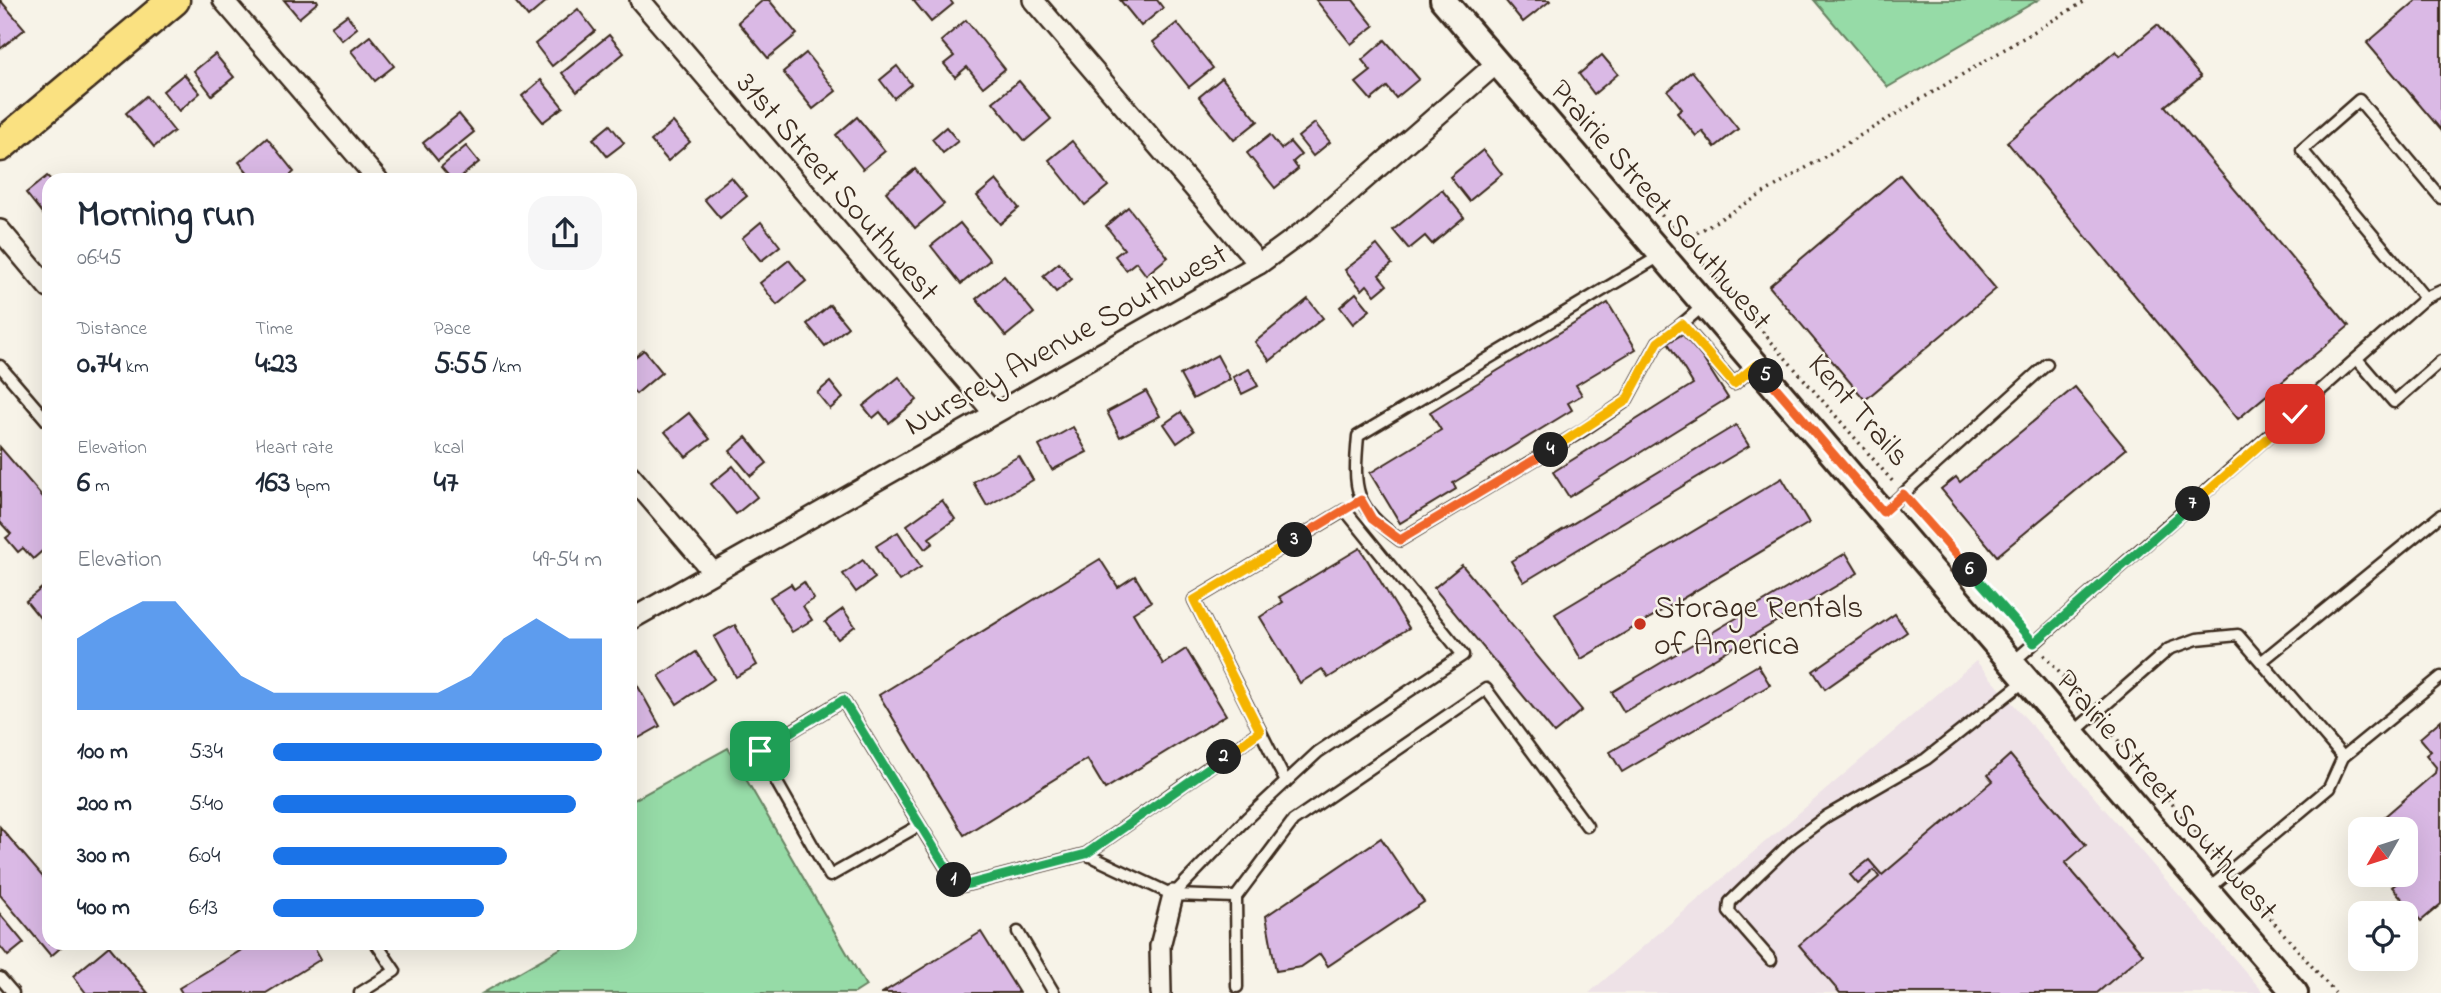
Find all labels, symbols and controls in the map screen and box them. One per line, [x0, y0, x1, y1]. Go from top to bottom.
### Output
street label: 31st Street Southwest [723, 63, 950, 314]
street label: Prairie Street Southwest [1537, 70, 1782, 343]
text: Morning run [77, 188, 255, 244]
button: share [528, 196, 602, 270]
street label: Nursrey Avenue Southwest [896, 232, 1237, 450]
text: 06:45 [77, 242, 122, 275]
text: Distance [77, 316, 147, 343]
text: Time [255, 316, 293, 343]
text: Pace [434, 316, 471, 343]
text: 0.74 [77, 343, 121, 387]
text: 4:23 [255, 343, 298, 387]
text: 5:55 [434, 343, 488, 387]
street label: Kent Trails [1795, 344, 1920, 479]
text: km [121, 354, 149, 381]
text: /km [488, 354, 521, 381]
pin: 5 [1748, 358, 1784, 394]
text: 5 [1760, 362, 1771, 389]
pin [2265, 384, 2325, 444]
icon: check [2276, 395, 2314, 433]
pin: 4 [1534, 433, 1568, 468]
text: Elevation [77, 435, 147, 462]
text: Heart rate [255, 435, 333, 462]
text: kcal [434, 435, 464, 462]
text: 4 [1547, 436, 1554, 463]
text: 6 [77, 462, 90, 506]
text: 163 [255, 462, 290, 506]
text: 47 [434, 462, 458, 506]
text: m [90, 473, 110, 500]
text: bpm [290, 473, 330, 500]
pin: 7 [2176, 486, 2210, 522]
text: 7 [2189, 490, 2196, 517]
pin: 3 [1278, 522, 1312, 558]
text: 3 [1291, 526, 1298, 553]
text: Elevation [77, 544, 162, 577]
text: 49–54 m [533, 544, 602, 577]
pin: 6 [1952, 552, 1988, 588]
text: 6 [1965, 556, 1974, 583]
place label: Storage Rentals of America [1654, 586, 1863, 670]
marker: Storage Rentals of America [1632, 616, 1648, 632]
street label: Prairie Street Southwest [2043, 660, 2288, 933]
pin [730, 721, 790, 781]
icon: arrive [741, 732, 779, 770]
text: 100 m [77, 736, 128, 769]
text: 5:34 [189, 736, 223, 769]
pin: 2 [1206, 740, 1242, 774]
text: 2 [1219, 743, 1228, 770]
text: 200 m [77, 788, 132, 821]
text: 5:40 [189, 788, 224, 821]
north arrow [2348, 817, 2418, 887]
map controls [2348, 817, 2418, 971]
text: 300 m [77, 840, 130, 873]
text: 6:04 [189, 840, 221, 873]
pin: 1 [936, 862, 972, 898]
text: 1 [950, 866, 957, 893]
text: 400 m [77, 892, 130, 925]
text: 6:13 [189, 892, 218, 925]
button: locate [2348, 901, 2418, 971]

